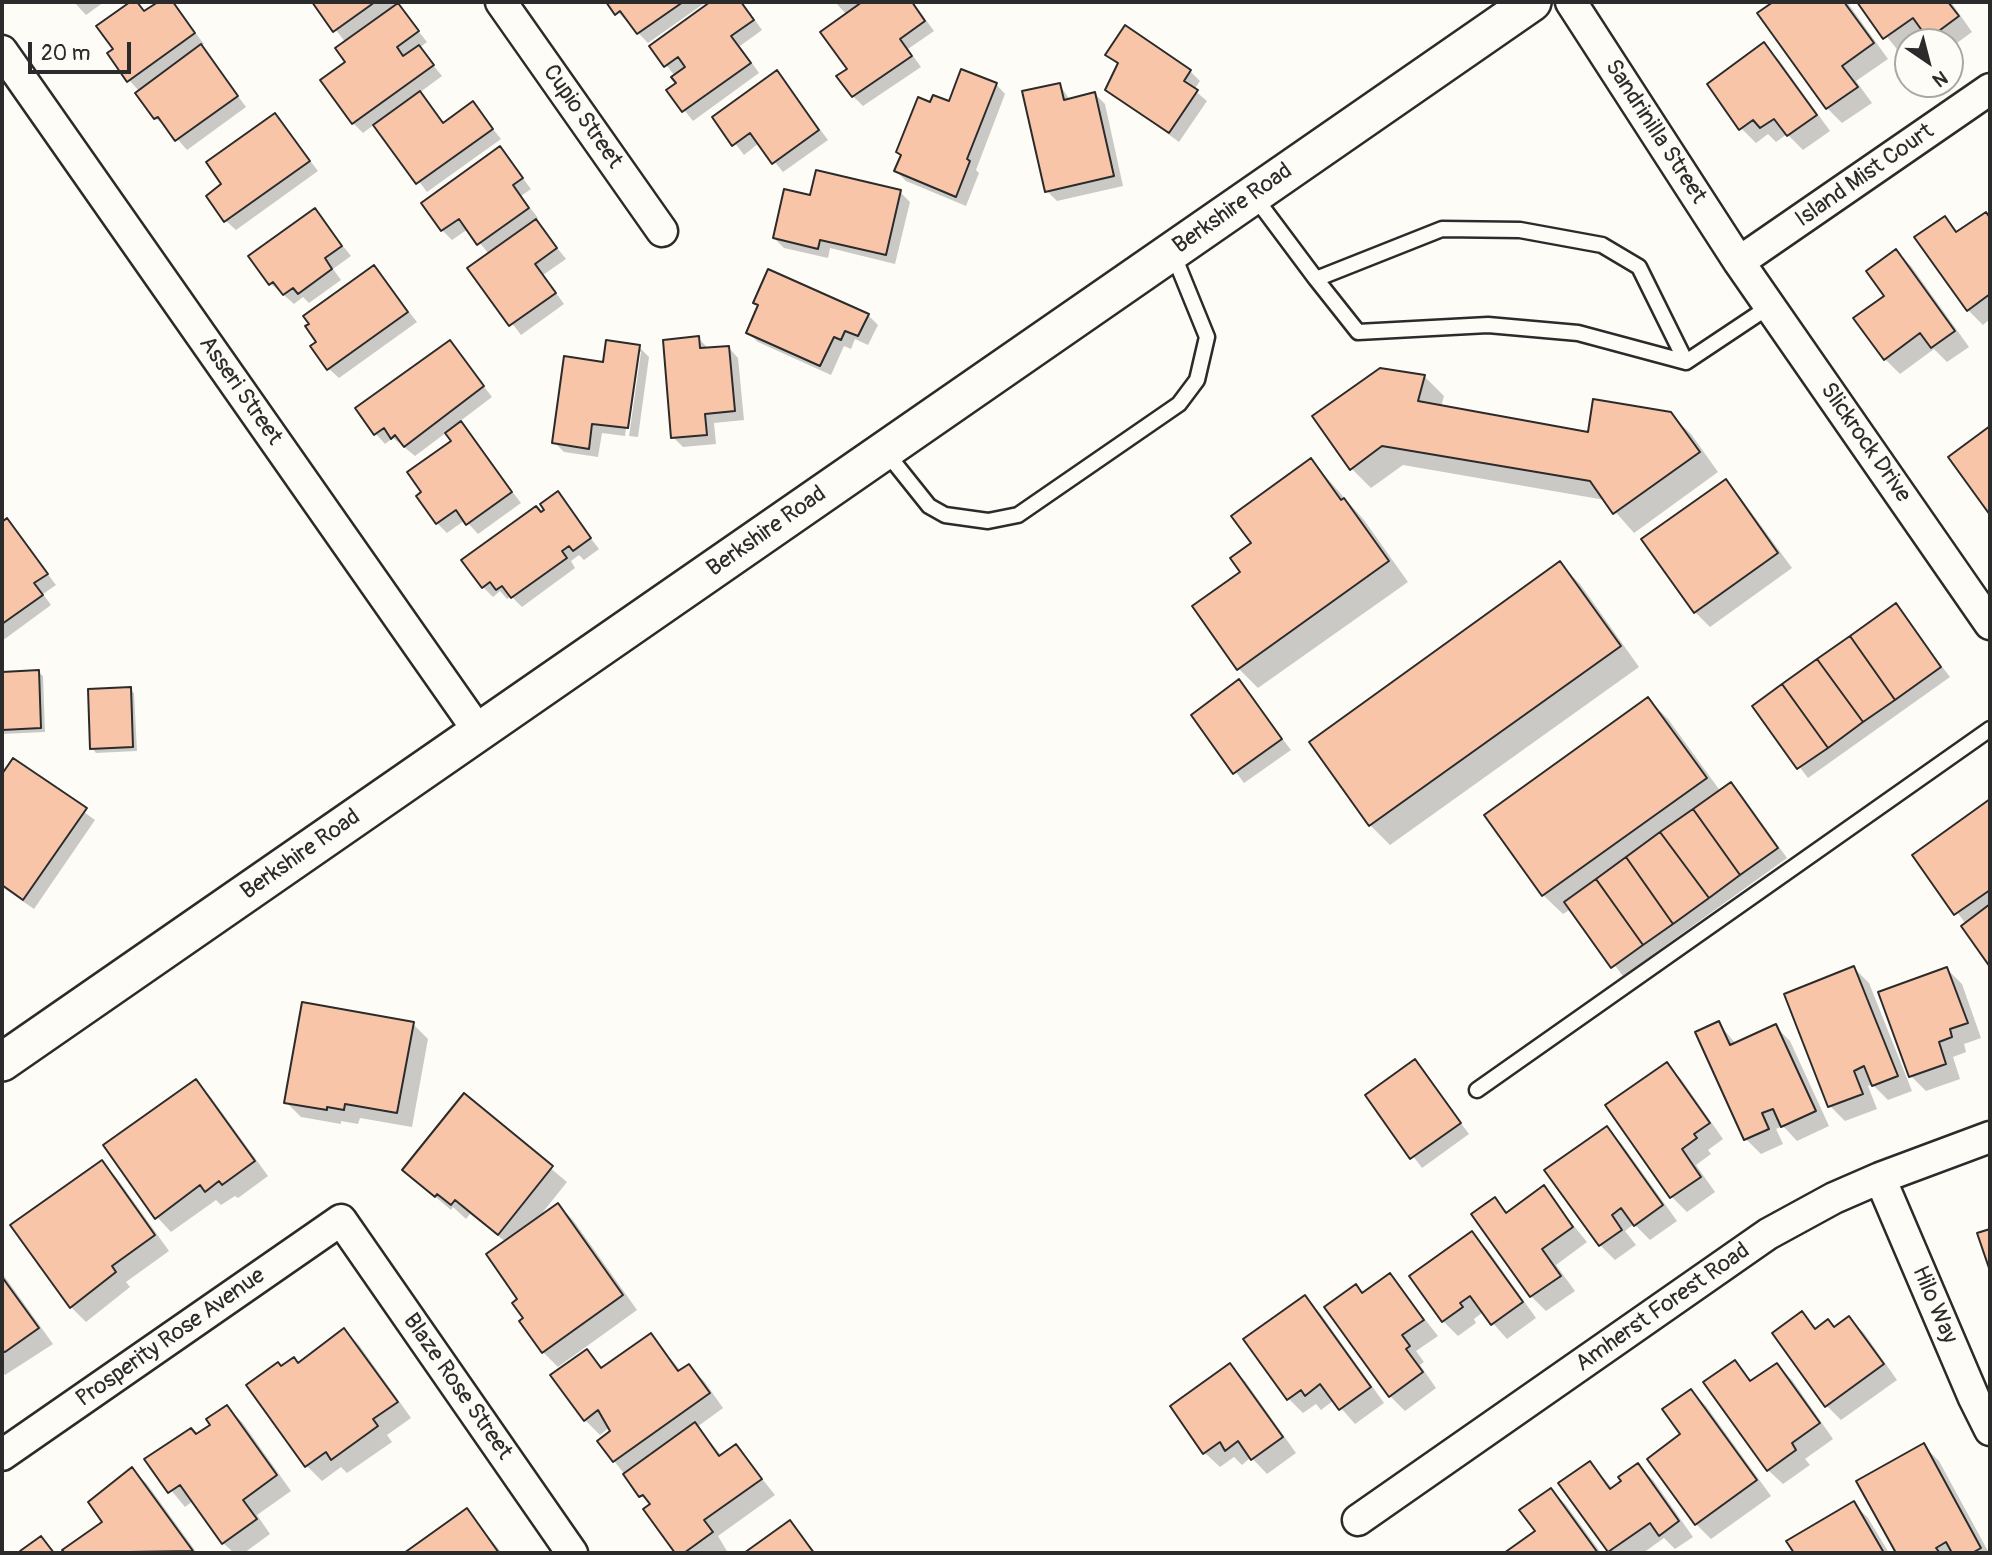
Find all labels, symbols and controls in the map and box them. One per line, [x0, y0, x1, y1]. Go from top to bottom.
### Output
scale bar [32, 28, 135, 72]
north arrow [1894, 28, 1964, 98]
text: 20 m [41, 40, 90, 67]
street label: Sandrinilla Street [1598, 55, 1712, 209]
street label: Cupio Street [536, 60, 628, 174]
text: N [1928, 65, 1952, 92]
street label: Island Mist Court [1791, 118, 1939, 234]
street label: Berkshire Road [1168, 158, 1298, 260]
street label: Asseri Street [192, 331, 288, 451]
street label: Slickrock Drive [1814, 378, 1916, 508]
street label: Berkshire Road [702, 481, 832, 583]
street label: Berkshire Road [236, 804, 366, 906]
street label: Amherst Forest Road [1571, 1238, 1755, 1378]
street label: Prosperity Rose Avenue [71, 1262, 271, 1414]
street label: Hilo Way [1905, 1262, 1963, 1348]
street label: Blaze Rose Street [396, 1309, 518, 1465]

